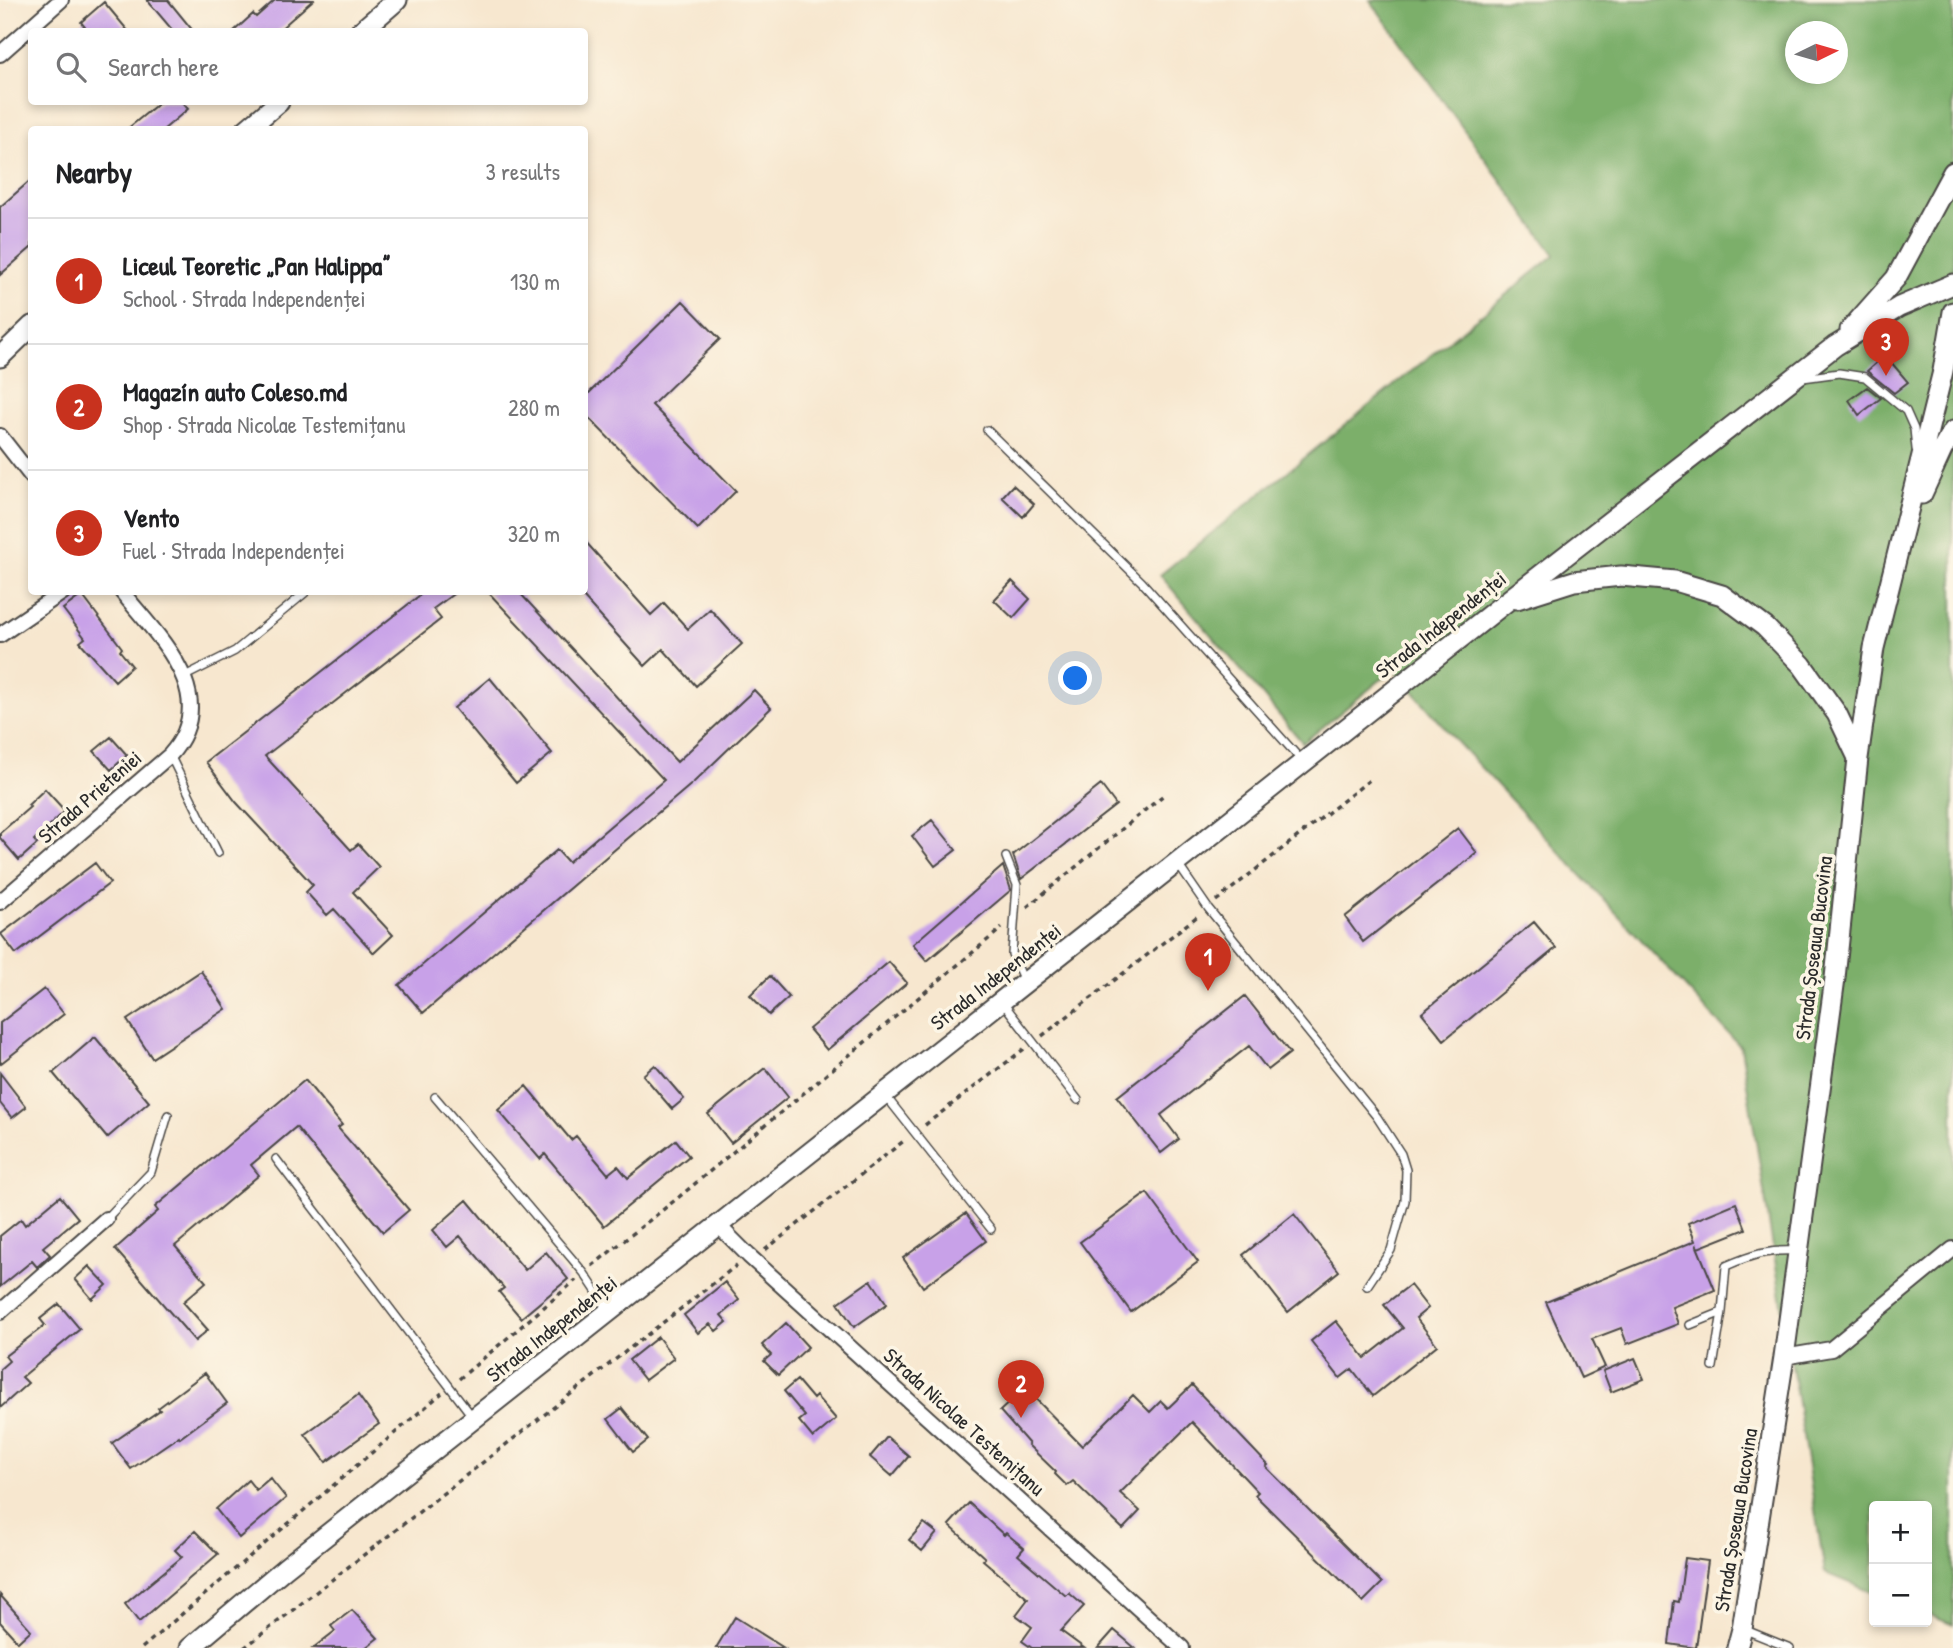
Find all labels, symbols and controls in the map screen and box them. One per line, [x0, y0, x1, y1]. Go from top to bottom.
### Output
north arrow [1785, 21, 1848, 84]
search box [28, 28, 588, 105]
icon: search [52, 48, 90, 86]
text: Search here [108, 49, 219, 84]
text: Nearby [56, 152, 132, 192]
text: 3 results [485, 156, 560, 187]
text: Liceul Teoretic „Pan Halippa” [123, 248, 390, 283]
text: 1 [75, 266, 83, 297]
text: 130 m [510, 266, 560, 297]
text: School · Strada Independenței [123, 283, 366, 314]
pin: 3 [1863, 318, 1909, 376]
text: Magazín auto Coleso.md [123, 374, 347, 409]
text: 2 [74, 392, 84, 423]
text: 280 m [508, 392, 560, 423]
text: Shop · Strada Nicolae Testemițanu [123, 409, 405, 440]
text: Vento [123, 500, 179, 535]
text: 3 [74, 518, 84, 549]
text: 320 m [508, 518, 560, 549]
text: Fuel · Strada Independenței [123, 535, 345, 566]
street label: Strada Independenței [1369, 564, 1512, 685]
your location [1058, 661, 1092, 695]
street label: Strada Prieteniei [32, 744, 148, 850]
street label: Strada Șoseaua Bucovina [1788, 854, 1839, 1042]
street label: Strada Independenței [924, 916, 1067, 1037]
pin: 1 [1185, 933, 1231, 991]
street label: Strada Independenței [480, 1268, 623, 1389]
street label: Strada Nicolae Testemițanu [877, 1341, 1052, 1502]
pin: 2 [998, 1360, 1044, 1418]
street label: Strada Șoseaua Bucovina [1707, 1426, 1764, 1614]
map controls [1869, 1501, 1932, 1627]
button: + [1869, 1501, 1932, 1564]
button: − [1869, 1564, 1932, 1627]

